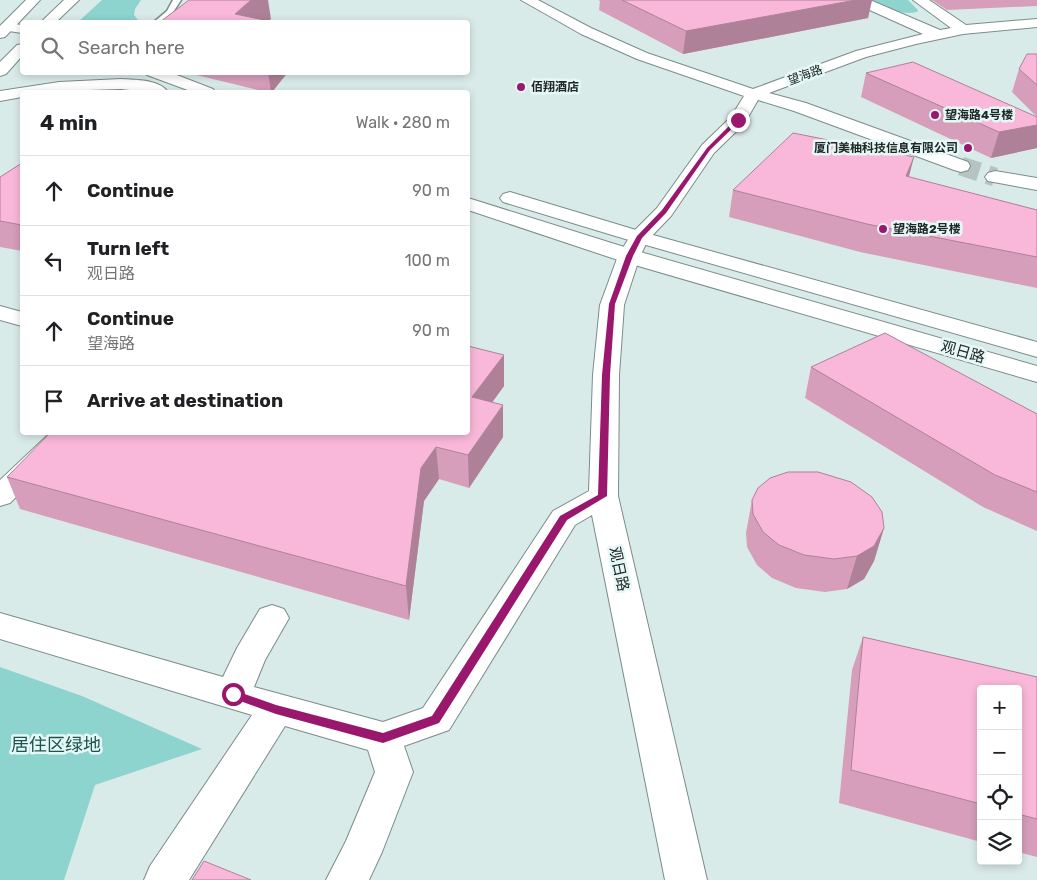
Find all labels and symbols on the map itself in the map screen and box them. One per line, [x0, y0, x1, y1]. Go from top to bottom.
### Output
street label: 望海路 [786, 62, 824, 88]
place label: 佰翔酒店 [531, 80, 579, 94]
marker: 佰翔酒店 [515, 81, 527, 93]
place label: 望海路4号楼 [945, 108, 1013, 122]
route end [727, 109, 750, 132]
marker: 望海路4号楼 [929, 109, 941, 121]
place label: 厦门美柚科技信息有限公司 [814, 141, 958, 155]
marker: 厦门美柚科技信息有限公司 [962, 142, 974, 154]
place label: 望海路2号楼 [893, 222, 961, 236]
marker: 望海路2号楼 [877, 223, 889, 235]
street label: 观日路 [939, 337, 987, 367]
street label: 观日路 [606, 545, 632, 593]
route start [222, 683, 245, 706]
park label: 居住区绿地 [11, 734, 101, 756]

